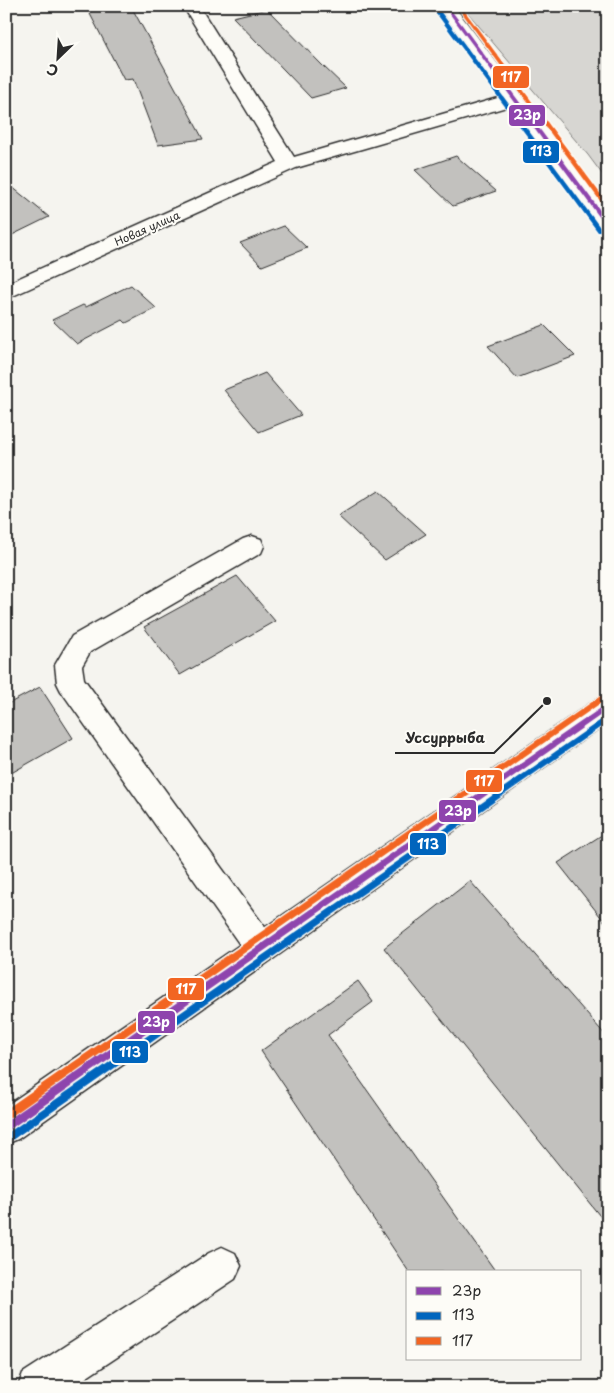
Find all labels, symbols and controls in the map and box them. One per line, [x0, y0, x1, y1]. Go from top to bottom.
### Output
north arrow [32, 32, 82, 82]
text: С [43, 58, 62, 82]
line badge: 117 [492, 65, 530, 89]
text: 117 [501, 66, 522, 87]
line badge: 23р [508, 104, 546, 127]
text: 23р [513, 104, 541, 125]
line badge: 113 [522, 140, 560, 164]
text: 113 [530, 140, 552, 161]
street label: Новая улица [112, 206, 183, 250]
callout: Уссуррыба [395, 724, 494, 753]
text: Уссуррыба [405, 727, 485, 748]
line badge: 117 [465, 769, 503, 793]
text: 117 [474, 770, 495, 791]
line badge: 23р [438, 799, 477, 823]
text: 23р [444, 800, 472, 821]
line badge: 113 [409, 832, 447, 856]
text: 113 [417, 833, 439, 854]
line badge: 117 [167, 977, 205, 1001]
text: 117 [176, 978, 197, 999]
line badge: 23р [137, 1010, 176, 1034]
text: 23р [142, 1011, 170, 1032]
line badge: 113 [111, 1040, 149, 1064]
text: 113 [119, 1041, 141, 1062]
legend [406, 1270, 582, 1360]
text: 23р [452, 1278, 481, 1301]
text: 113 [452, 1302, 475, 1325]
text: 117 [452, 1328, 474, 1351]

